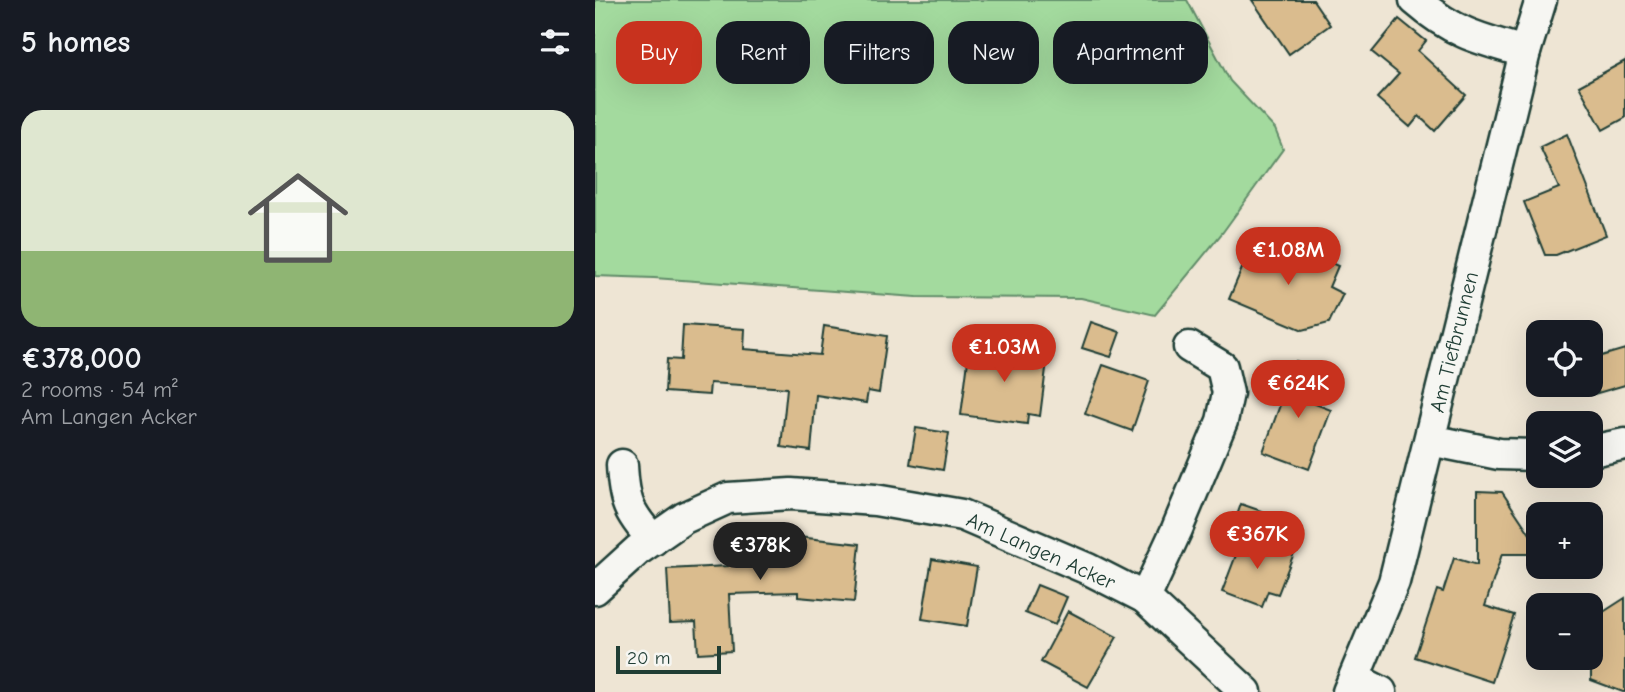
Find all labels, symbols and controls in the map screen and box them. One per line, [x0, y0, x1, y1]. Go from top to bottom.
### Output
chip: Buy [616, 21, 702, 84]
chip: Rent [716, 21, 810, 84]
chip: Filters [824, 21, 934, 84]
chip: New [948, 21, 1039, 84]
chip: Apartment [1053, 21, 1208, 84]
icon: filters [536, 23, 574, 61]
text: 5 homes [21, 25, 130, 60]
icon: home [235, 155, 361, 281]
pin: €1.08M [1231, 228, 1345, 287]
text: €1.08M [1252, 236, 1324, 263]
street label: Am Tiefbrunnen [1425, 269, 1483, 415]
map controls [1526, 320, 1603, 670]
button: locate [1526, 320, 1603, 397]
pin: €1.03M [947, 324, 1061, 384]
text: €1.03M [968, 333, 1040, 360]
text: €378,000 [21, 341, 142, 376]
pin: €624K [1249, 360, 1347, 420]
text: €624K [1267, 369, 1329, 396]
text: 2 rooms · 54 m² [21, 376, 178, 403]
text: Am Langen Acker [21, 403, 197, 430]
button: layers [1526, 411, 1603, 488]
button: + [1526, 502, 1603, 579]
street label: Am Langen Acker [963, 507, 1120, 595]
pin: €367K [1208, 512, 1306, 571]
text: €367K [1226, 520, 1288, 547]
pin: €378K [711, 522, 809, 582]
text: €378K [729, 531, 791, 558]
button: − [1526, 593, 1603, 670]
scale bar [616, 643, 721, 675]
text: 20 m [627, 647, 671, 669]

